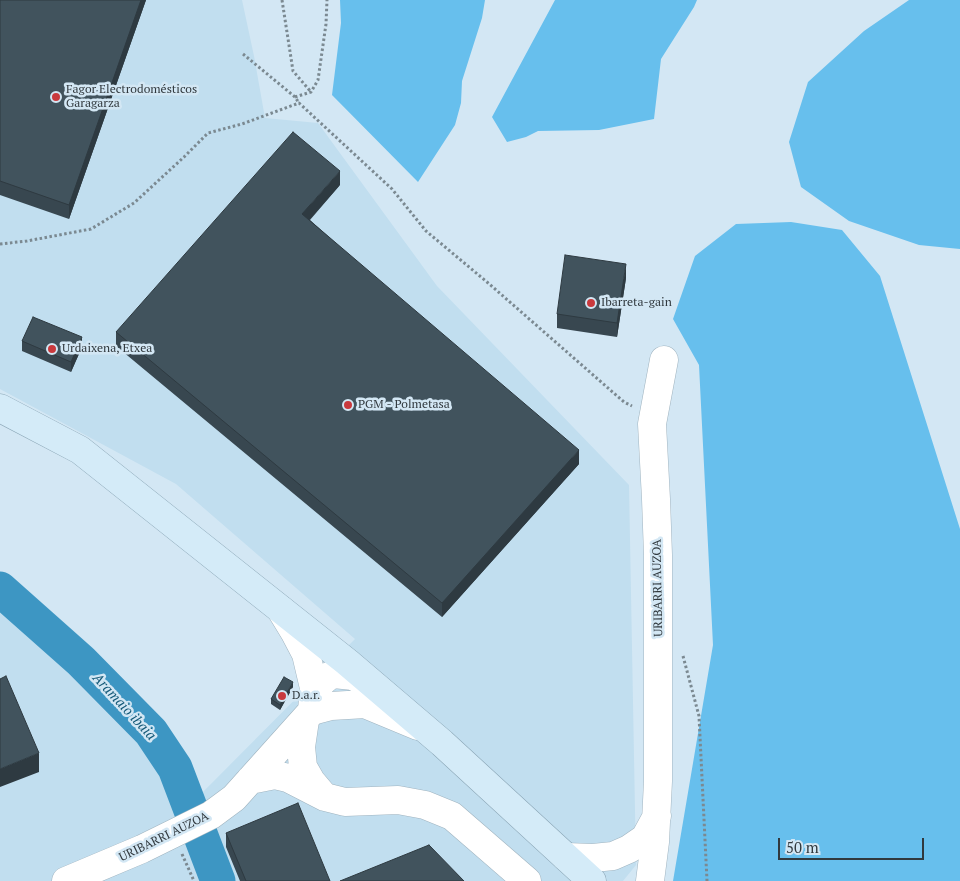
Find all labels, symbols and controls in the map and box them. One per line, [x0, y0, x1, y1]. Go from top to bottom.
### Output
place label: Fagor Electrodomésticos Garagarza [66, 83, 197, 111]
marker: Fagor Electrodomésticos Garagarza [50, 91, 62, 103]
place label: Ibarreta-gain [601, 296, 672, 310]
marker: Ibarreta-gain [585, 297, 597, 309]
place label: Urdaixena, Etxea [62, 342, 152, 356]
marker: Urdaixena, Etxea [46, 343, 58, 355]
place label: PGM - Polmetasa [358, 398, 450, 412]
marker: PGM - Polmetasa [342, 399, 354, 411]
street label: URIBARRI AUZOA [650, 539, 666, 637]
water label: Aramaio ibaia [89, 670, 159, 744]
place label: D.a.r. [292, 689, 320, 703]
marker: D.a.r. [276, 690, 288, 702]
street label: URIBARRI AUZOA [117, 809, 211, 865]
scale bar [780, 828, 926, 860]
text: 50 m [786, 837, 819, 857]

